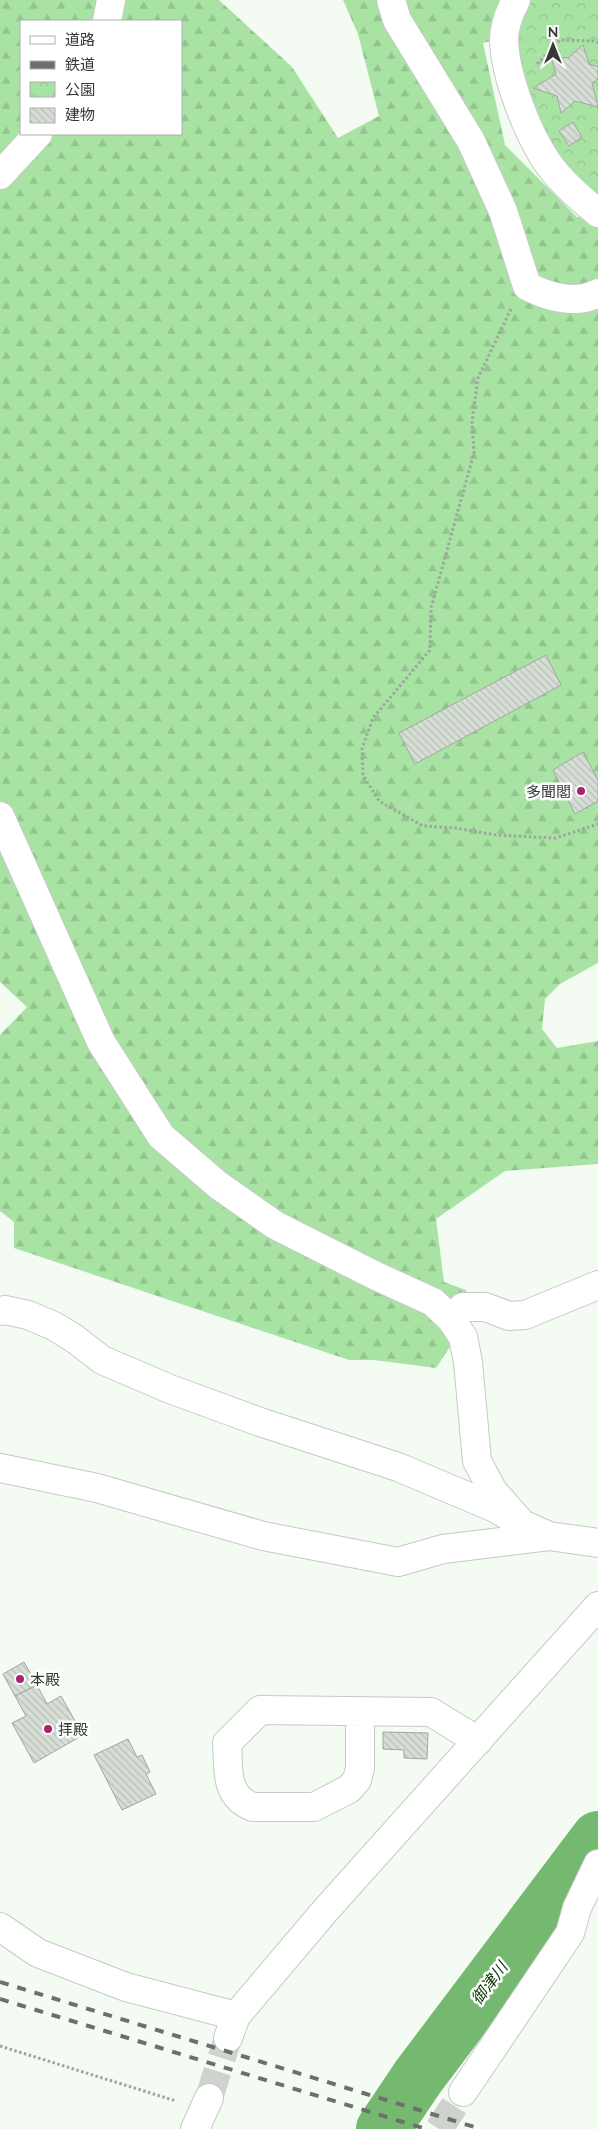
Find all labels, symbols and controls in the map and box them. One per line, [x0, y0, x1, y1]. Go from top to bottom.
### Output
legend [20, 20, 182, 135]
north arrow [528, 20, 578, 70]
text: N [548, 23, 558, 41]
text: 道路 [65, 30, 95, 49]
text: 鉄道 [65, 55, 95, 74]
text: 公園 [65, 80, 95, 99]
text: 建物 [65, 105, 95, 124]
place label: 多聞閣 [526, 782, 571, 801]
marker: 多聞閣 [575, 785, 587, 797]
place label: 本殿 [30, 1670, 60, 1689]
marker: 本殿 [14, 1673, 26, 1685]
place label: 拝殿 [58, 1720, 88, 1739]
marker: 拝殿 [42, 1723, 54, 1735]
water label: 御津川 [467, 1956, 513, 2008]

